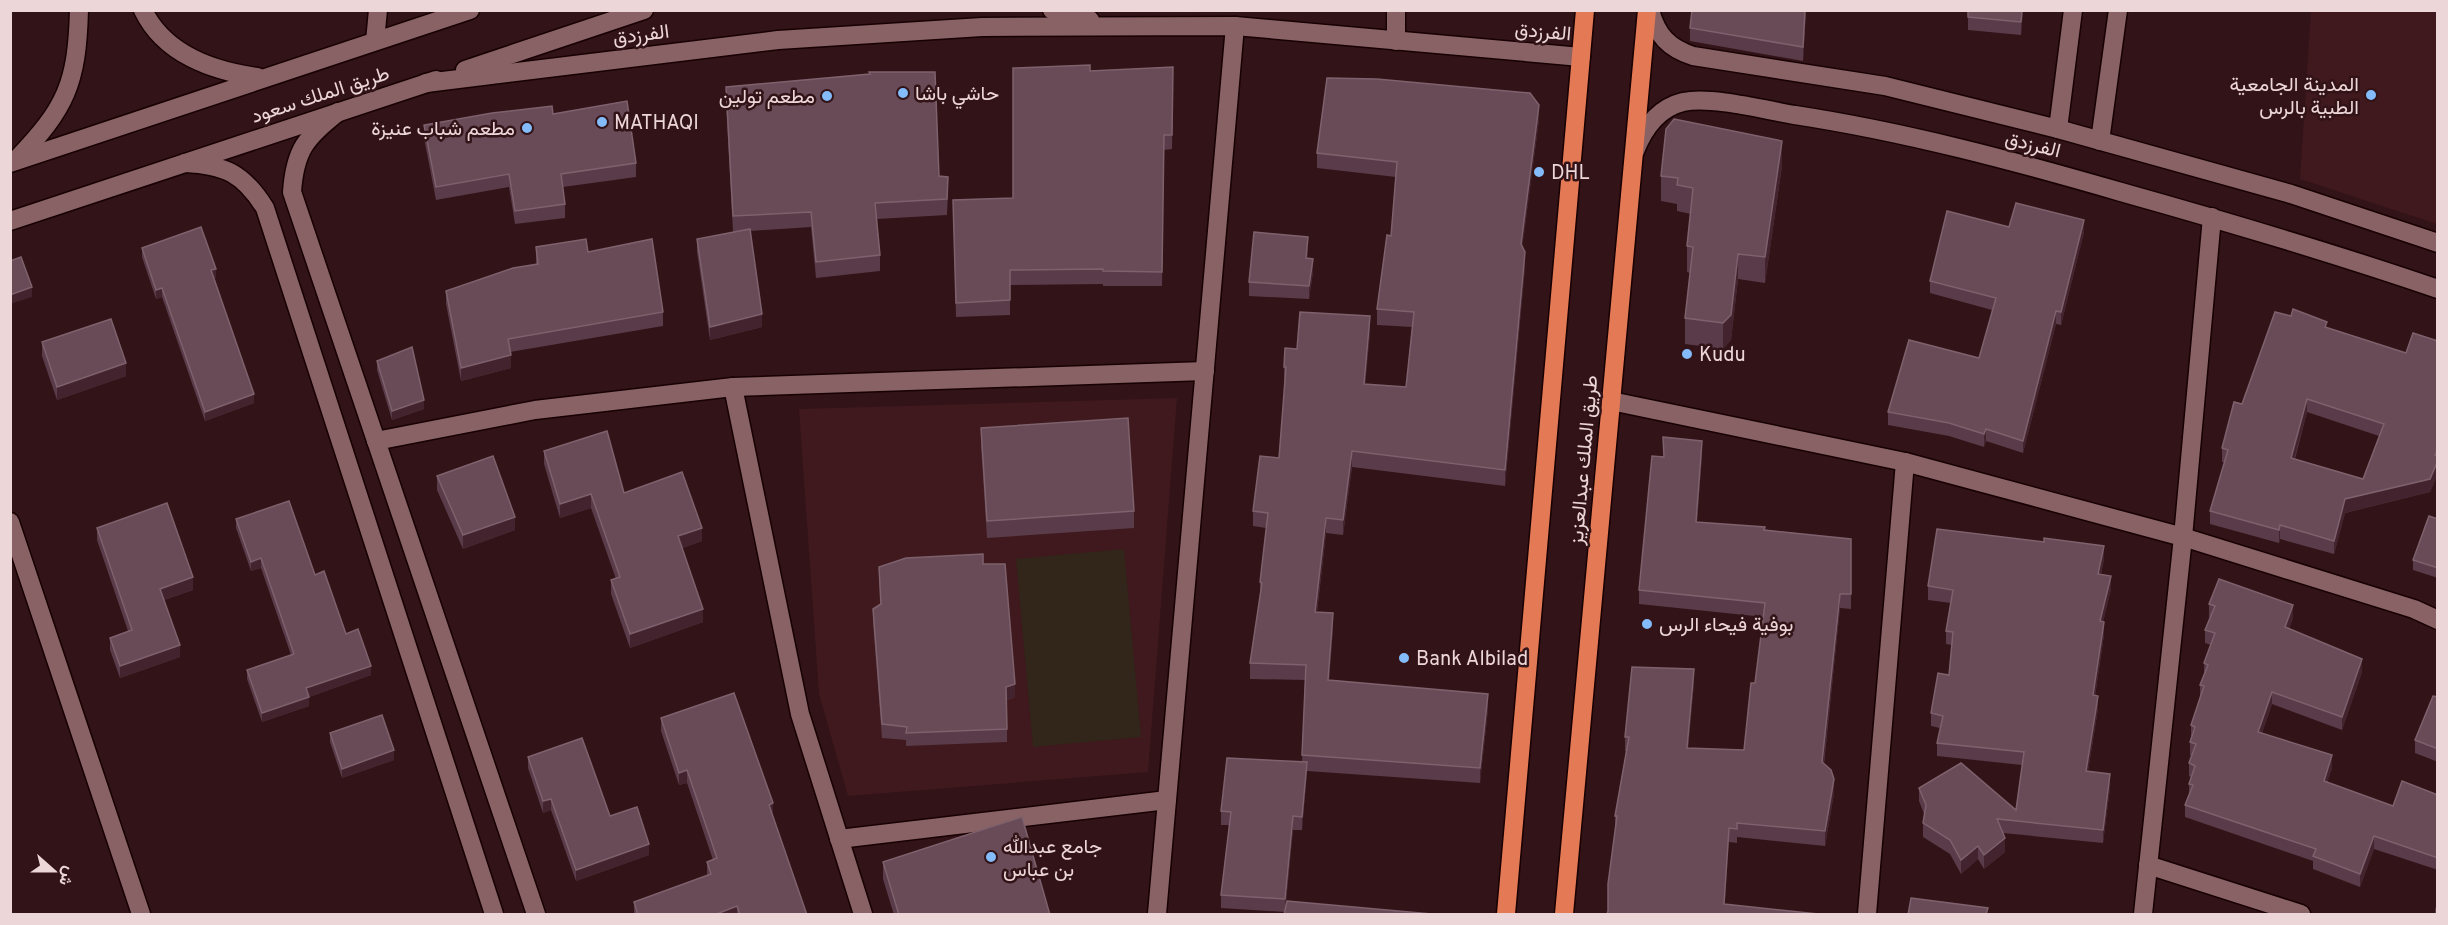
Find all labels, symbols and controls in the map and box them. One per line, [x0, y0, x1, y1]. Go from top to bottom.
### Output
street label: الفرزدق [1514, 18, 1572, 48]
street label: الفرزدق [612, 20, 671, 52]
street label: طريق الملك سعود [248, 61, 393, 131]
place label: المدينة الجامعية الطبية بالرس [2229, 73, 2359, 122]
place label: حاشي باشا [915, 82, 999, 110]
place label: مطعم تولين [719, 85, 815, 111]
marker: حاشي باشا [896, 86, 910, 100]
marker: المدينة الجامعية الطبية بالرس [2364, 88, 2378, 102]
marker: مطعم تولين [820, 89, 834, 103]
place label: MATHAQI [614, 111, 699, 137]
marker: MATHAQI [595, 115, 609, 129]
place label: مطعم شباب عنيزة [371, 117, 515, 143]
marker: مطعم شباب عنيزة [520, 121, 534, 135]
street label: الفرزدق [2002, 126, 2063, 165]
place label: DHL [1551, 161, 1590, 187]
marker: DHL [1532, 165, 1546, 179]
place label: Kudu [1699, 343, 1746, 369]
marker: Kudu [1680, 347, 1694, 361]
street label: طريق الملك عبدالعزيز [1565, 374, 1605, 547]
place label: بوفية فيحاء الرس [1659, 613, 1794, 639]
marker: بوفية فيحاء الرس [1640, 617, 1654, 631]
place label: Bank Albilad [1416, 647, 1528, 673]
marker: Bank Albilad [1397, 651, 1411, 665]
place label: جامع عبدالله بن عباس [1003, 834, 1102, 884]
north arrow [24, 841, 84, 901]
marker: جامع عبدالله بن عباس [984, 850, 998, 864]
text: ش [53, 863, 79, 888]

